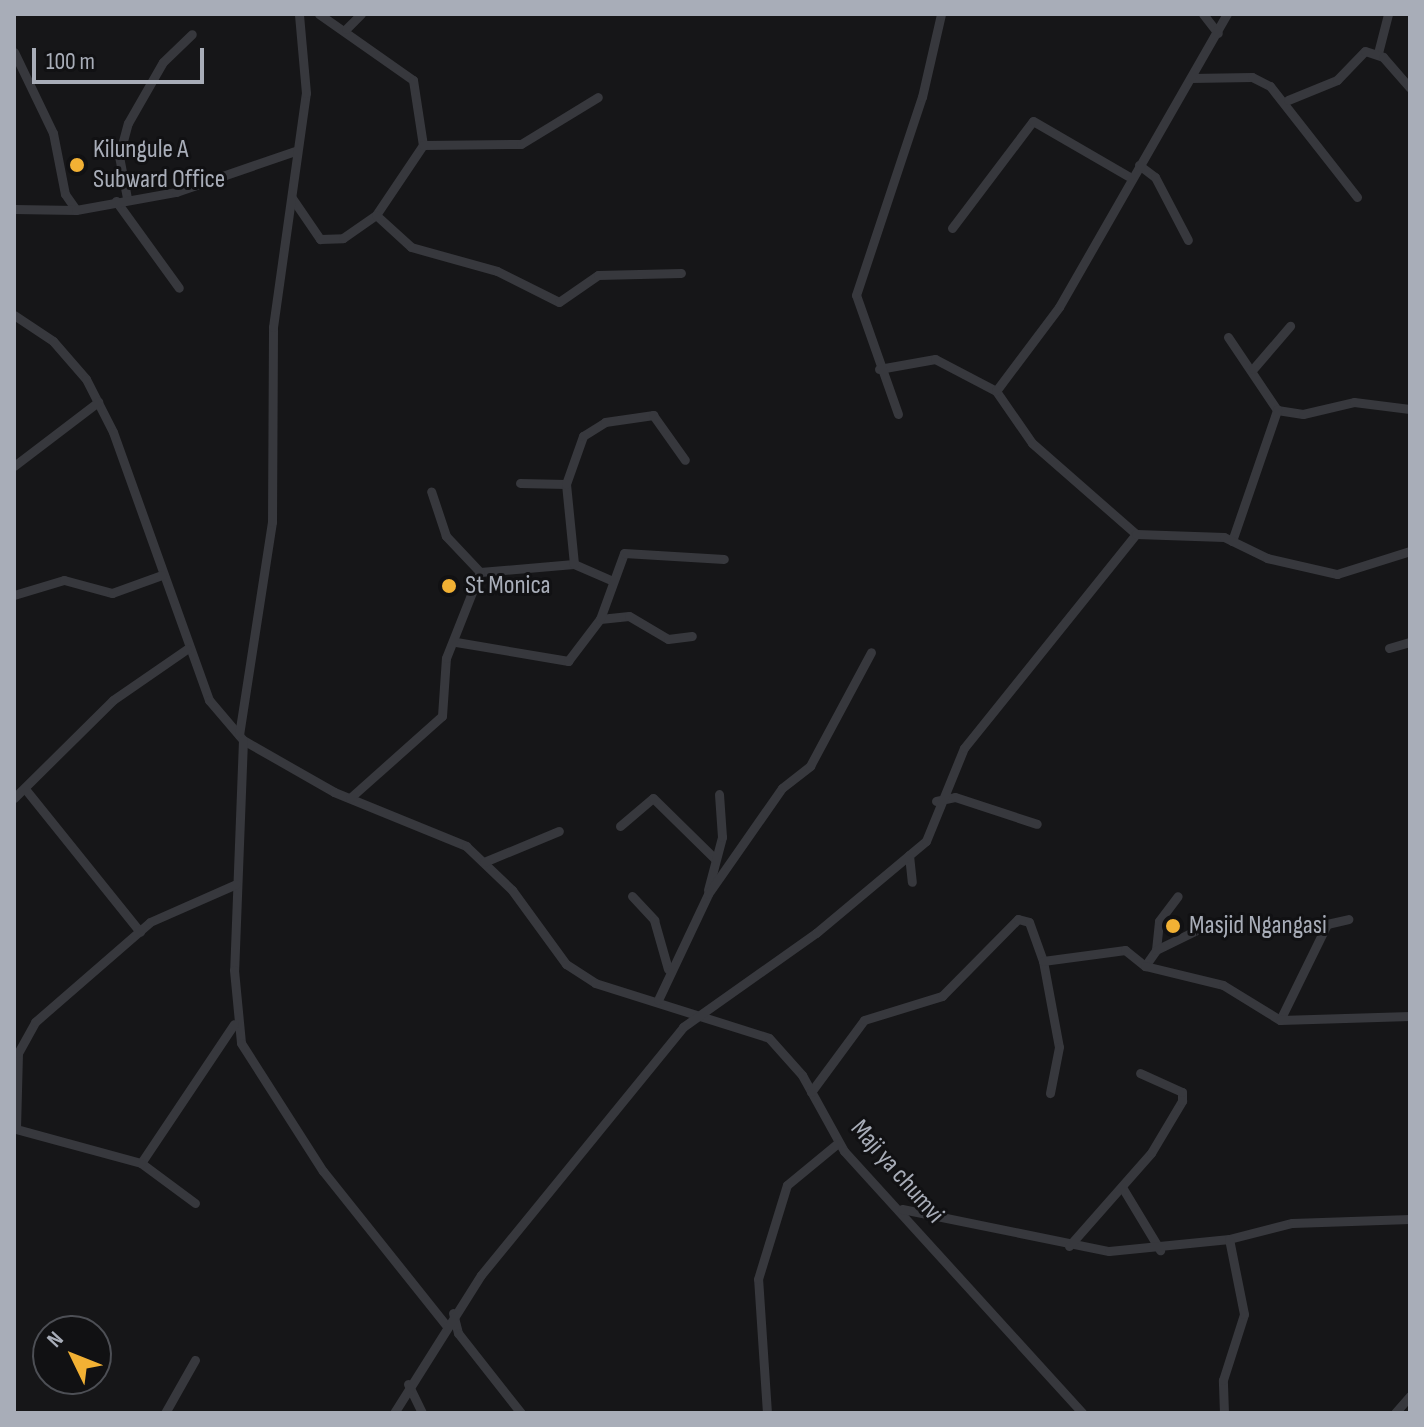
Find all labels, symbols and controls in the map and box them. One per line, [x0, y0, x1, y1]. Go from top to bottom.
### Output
scale bar [36, 32, 208, 82]
text: 100 m [46, 47, 95, 76]
place label: Kilungule A Subward Office [93, 134, 225, 196]
marker: Kilungule A Subward Office [68, 156, 86, 174]
place label: St Monica [465, 570, 550, 602]
marker: St Monica [440, 577, 458, 595]
place label: Masjid Ngangasi [1189, 910, 1327, 942]
marker: Masjid Ngangasi [1164, 917, 1182, 935]
street label: Maji ya chumvi [844, 1114, 950, 1230]
north arrow [32, 1315, 112, 1395]
text: N [42, 1326, 69, 1353]

